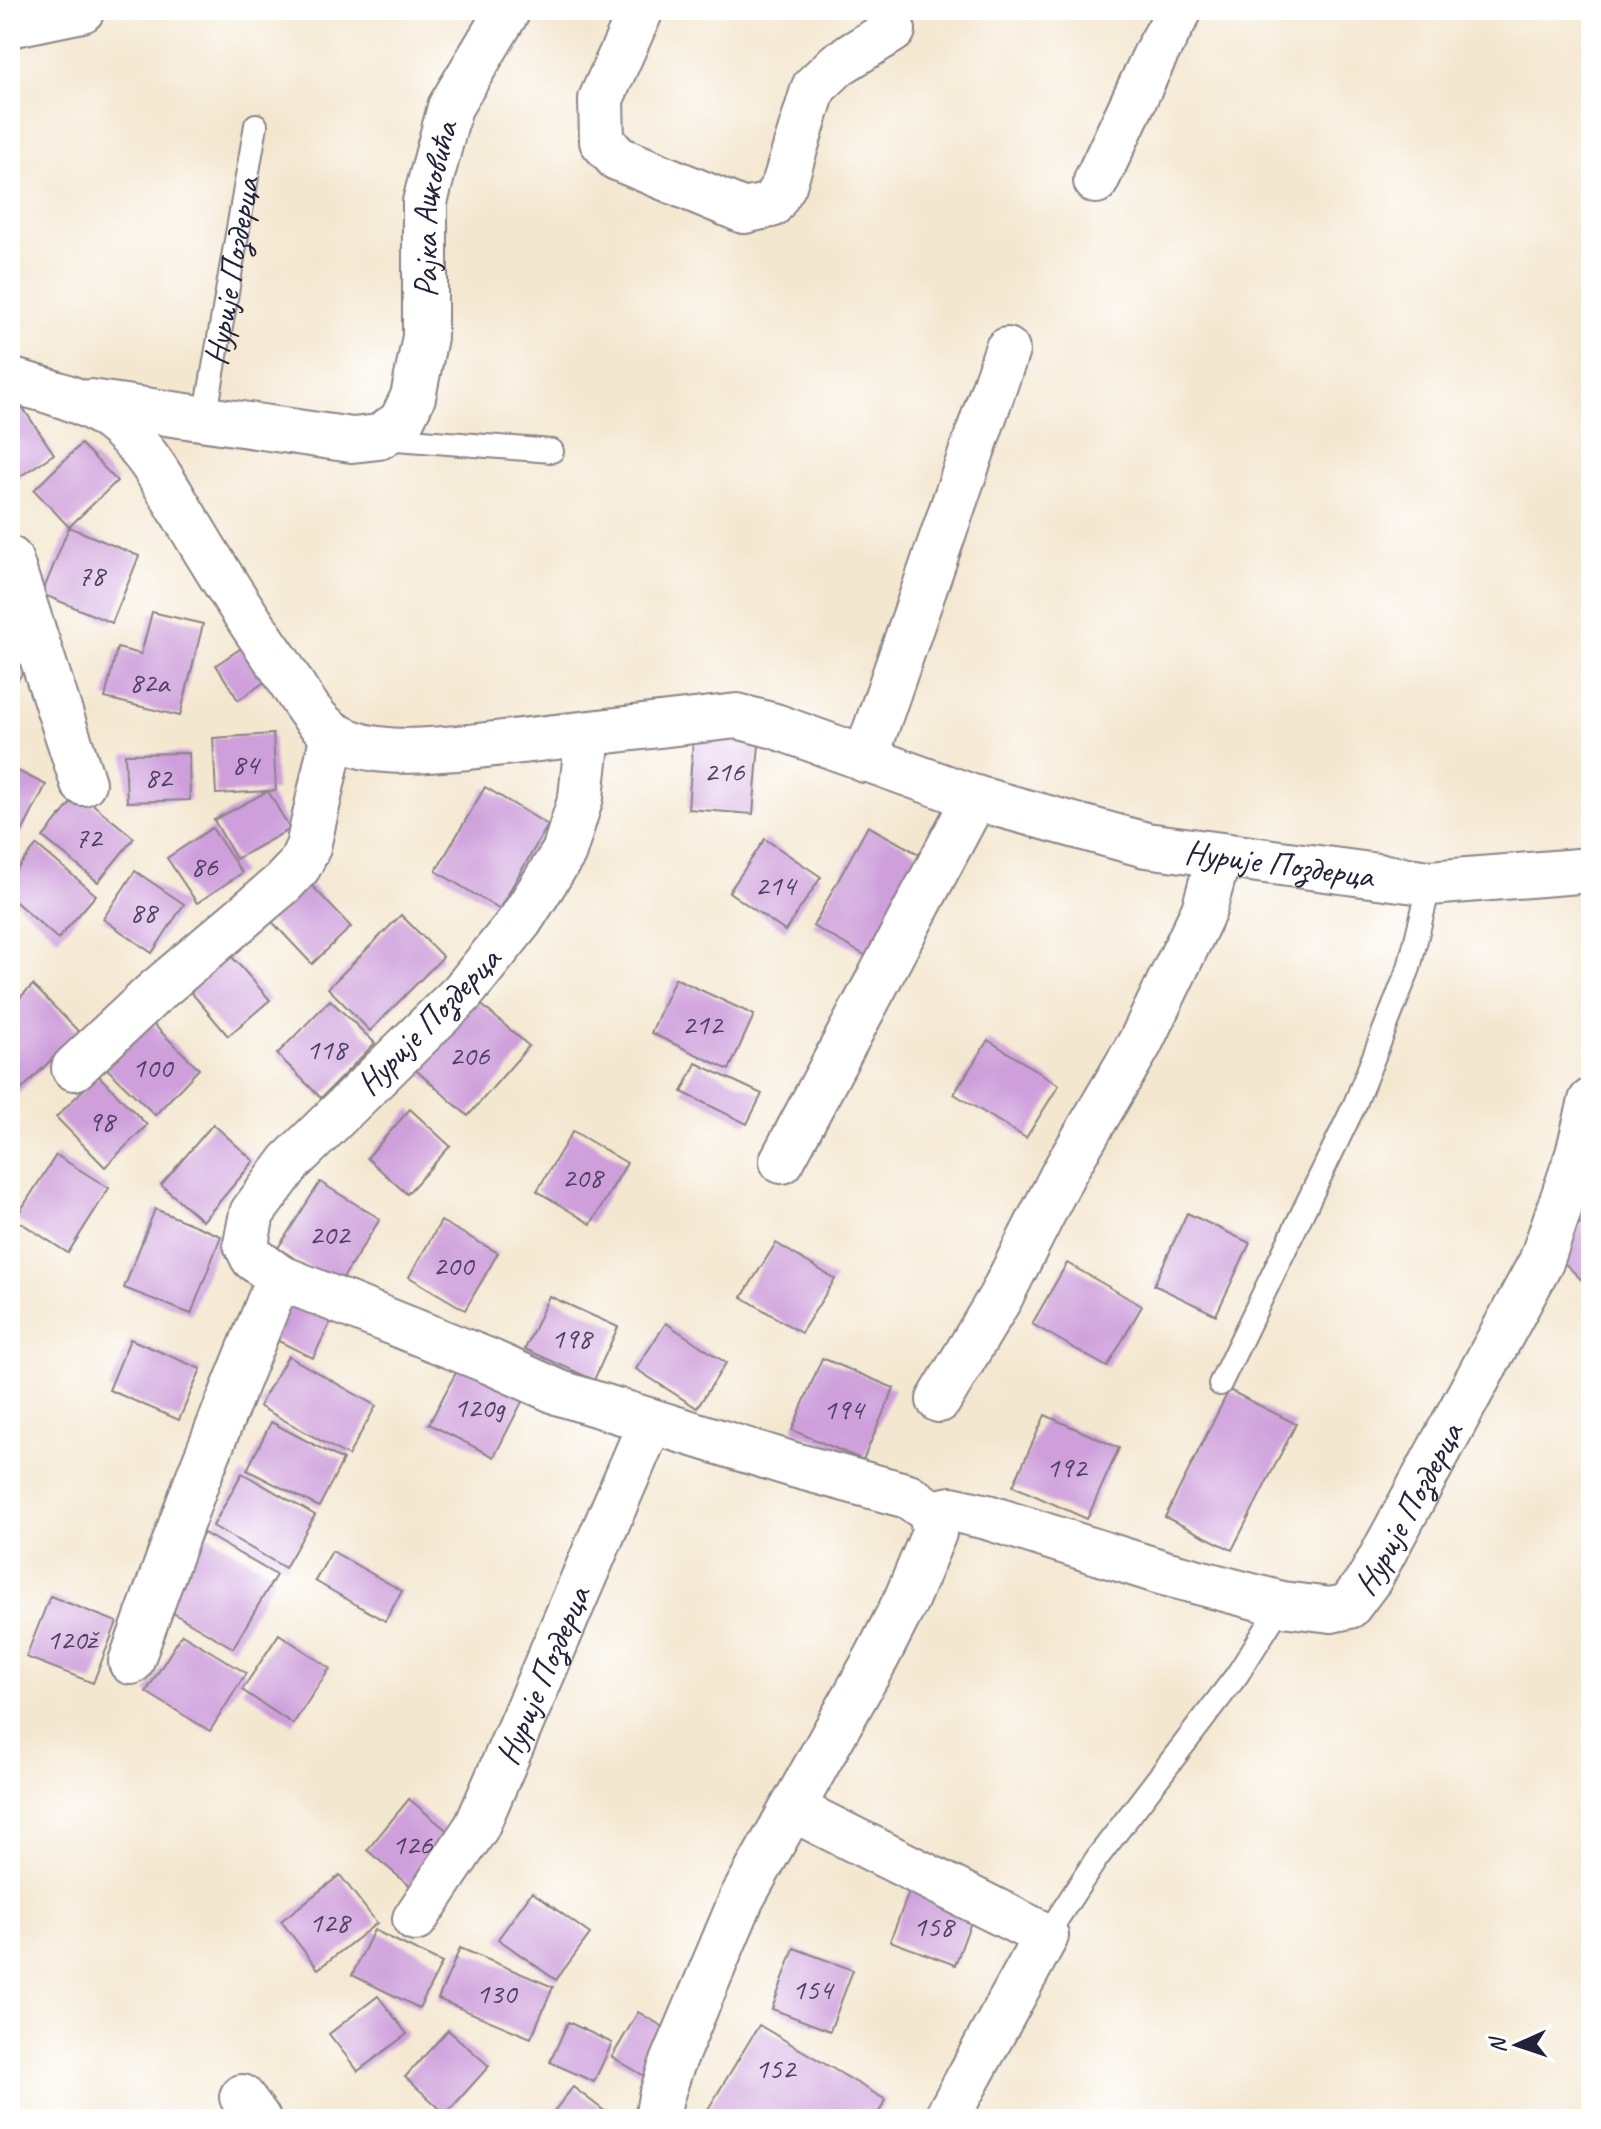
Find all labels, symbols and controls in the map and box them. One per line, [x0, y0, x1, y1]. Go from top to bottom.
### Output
street label: Рајка Ацковића [404, 115, 467, 298]
street label: Нурије Поздерца [193, 172, 268, 368]
house number: 78 [78, 556, 107, 594]
house number: 82a [129, 663, 171, 701]
house number: 84 [232, 745, 261, 783]
house number: 216 [704, 752, 746, 790]
house number: 82 [145, 758, 174, 796]
house number: 72 [75, 818, 104, 856]
street label: Нурије Поздерца [1183, 829, 1378, 897]
house number: 86 [191, 847, 219, 885]
house number: 214 [755, 866, 798, 904]
house number: 88 [130, 893, 159, 931]
street label: Нурије Поздерца [347, 936, 511, 1104]
house number: 212 [682, 1005, 725, 1043]
house number: 118 [306, 1030, 349, 1068]
house number: 206 [449, 1036, 491, 1074]
house number: 100 [132, 1048, 175, 1086]
house number: 98 [88, 1102, 117, 1140]
house number: 208 [562, 1158, 605, 1196]
house number: 202 [309, 1215, 352, 1253]
house number: 200 [433, 1246, 476, 1284]
house number: 198 [551, 1319, 594, 1357]
house number: 120g [453, 1388, 506, 1426]
house number: 194 [823, 1390, 866, 1428]
street label: Нурије Поздерца [1343, 1413, 1473, 1603]
house number: 192 [1046, 1448, 1089, 1486]
street label: Нурије Поздерца [485, 1578, 600, 1771]
house number: 120ž [46, 1620, 101, 1658]
house number: 126 [392, 1825, 434, 1863]
house number: 128 [309, 1903, 352, 1941]
house number: 158 [913, 1907, 956, 1945]
house number: 154 [792, 1970, 835, 2008]
house number: 130 [476, 1974, 519, 2012]
north arrow [1477, 2005, 1557, 2085]
text: N [1484, 2035, 1512, 2054]
house number: 152 [755, 2049, 798, 2087]

